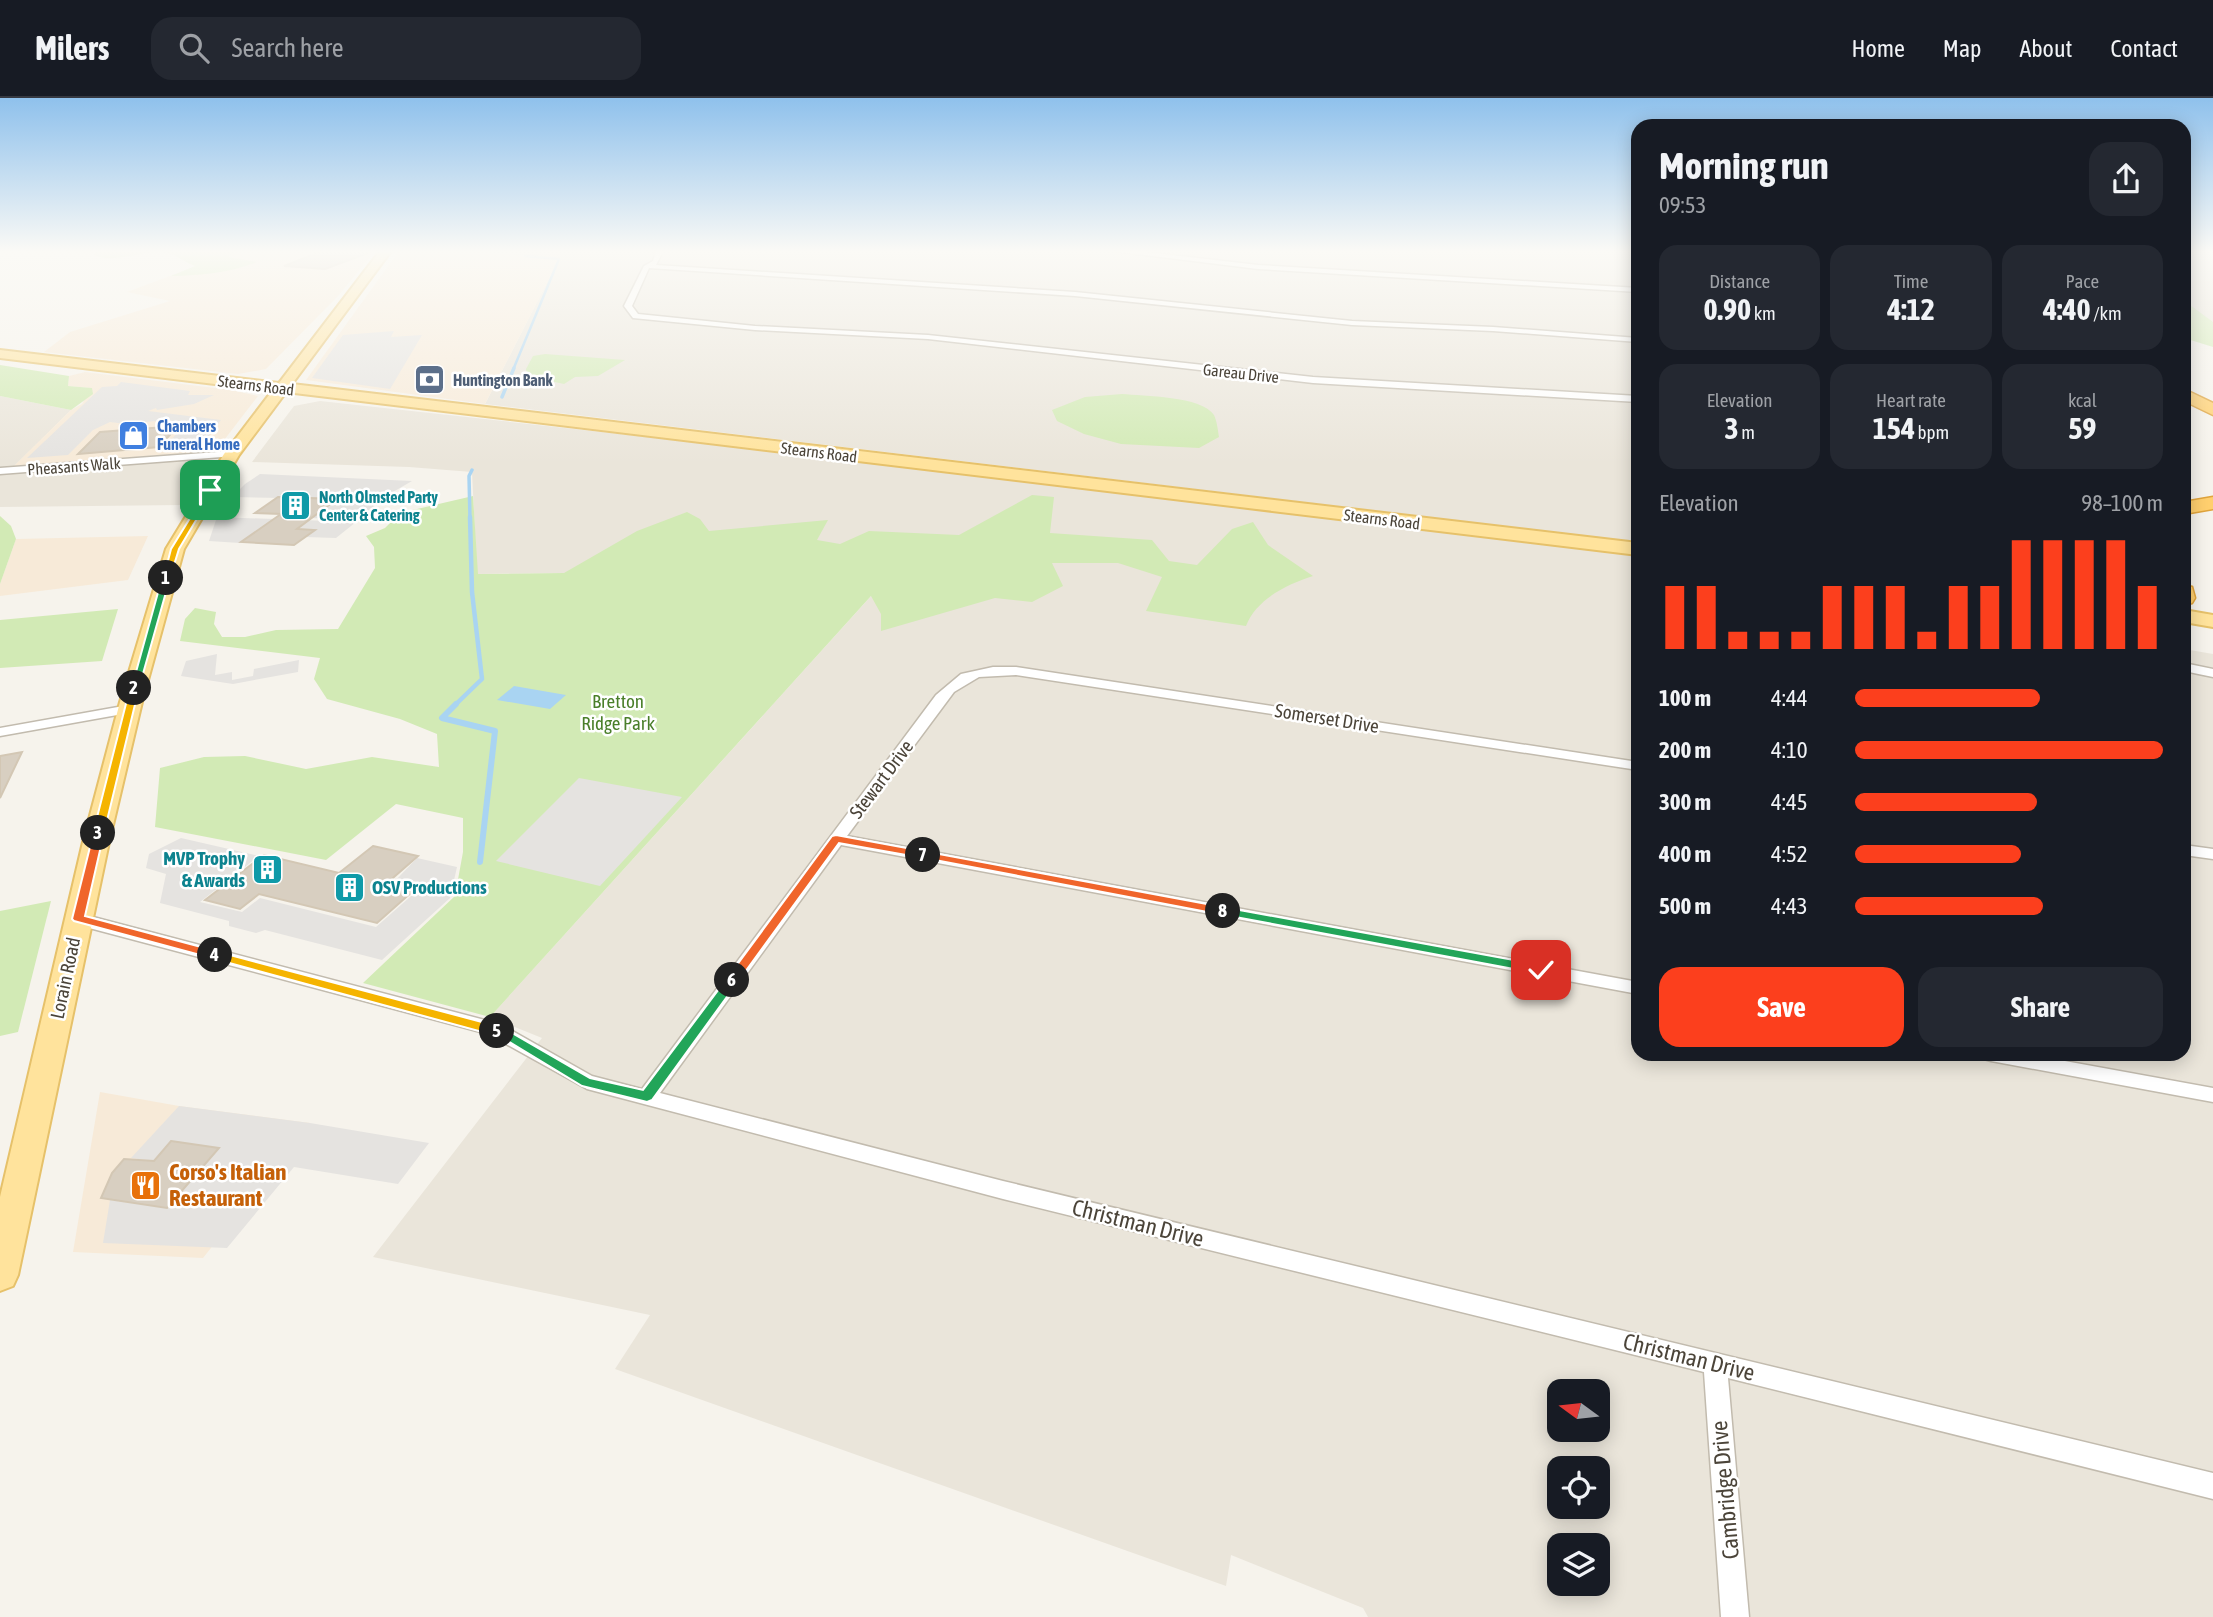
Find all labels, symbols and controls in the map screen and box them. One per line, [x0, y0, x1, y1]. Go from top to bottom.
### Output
search box [151, 17, 641, 80]
text: Milers [35, 29, 109, 67]
icon: search [175, 29, 213, 67]
text: Search here [231, 33, 344, 63]
text: Home [1851, 35, 1905, 62]
text: Map [1943, 35, 1981, 62]
text: About [2019, 35, 2072, 62]
text: Contact [2110, 35, 2178, 62]
button: share [2089, 142, 2163, 216]
text: Morning run [1659, 144, 1829, 187]
text: 09:53 [1659, 192, 1706, 218]
text: Distance [1709, 270, 1770, 292]
text: Time [1894, 270, 1928, 292]
text: Pace [2066, 270, 2099, 292]
text: 0.90 [1704, 292, 1751, 326]
text: 4:12 [1887, 292, 1935, 326]
text: 4:40 [2043, 292, 2091, 326]
text: km [1751, 302, 1776, 324]
text: /km [2091, 302, 2122, 324]
street label: Gareau Drive [1202, 360, 1280, 386]
bank icon: Huntington Bank [413, 363, 447, 397]
street label: Stearns Road [217, 371, 295, 399]
place label: Huntington Bank [453, 371, 553, 389]
text: Elevation [1707, 389, 1773, 411]
text: Heart rate [1876, 389, 1946, 411]
text: kcal [2068, 389, 2097, 411]
text: 3 [1724, 411, 1739, 445]
text: 154 [1873, 411, 1915, 445]
text: 59 [2068, 411, 2096, 445]
place label: Chambers Funeral Home [157, 417, 240, 453]
shop icon: Chambers Funeral Home [117, 418, 151, 452]
text: m [1739, 421, 1755, 443]
text: bpm [1915, 421, 1949, 443]
street label: Stearns Road [780, 438, 858, 466]
street label: Pheasants Walk [27, 454, 121, 478]
pin [180, 460, 240, 520]
icon: arrive [191, 471, 229, 509]
place label: North Olmsted Party Center & Catering [319, 488, 438, 524]
building icon: North Olmsted Party Center & Catering [279, 489, 313, 523]
text: Elevation [1659, 490, 1739, 516]
text: 98–100 m [2081, 490, 2163, 516]
street label: Stearns Road [1343, 505, 1421, 533]
pin: 1 [148, 560, 184, 596]
text: 1 [161, 566, 170, 588]
pin: 2 [116, 670, 152, 706]
text: 2 [129, 676, 138, 698]
text: 100 m [1659, 685, 1711, 711]
text: 4:44 [1771, 685, 1808, 711]
park label: Bretton Ridge Park [581, 690, 655, 734]
street label: Somerset Drive [1273, 699, 1381, 737]
street label: Stewart Drive [845, 736, 917, 822]
text: 200 m [1659, 737, 1711, 763]
text: 4:10 [1771, 737, 1808, 763]
text: 300 m [1659, 789, 1711, 815]
text: 4:45 [1771, 789, 1808, 815]
pin: 3 [80, 816, 116, 850]
text: 3 [93, 821, 102, 843]
pin: 7 [906, 838, 940, 872]
text: 400 m [1659, 841, 1711, 867]
text: 4:52 [1771, 841, 1808, 867]
text: 7 [918, 843, 927, 865]
place label: MVP Trophy & Awards [163, 847, 245, 891]
building icon: MVP Trophy & Awards [251, 852, 285, 886]
building icon: OSV Productions [332, 870, 366, 904]
place label: OSV Productions [372, 876, 487, 898]
text: 500 m [1659, 893, 1711, 919]
text: 4:43 [1771, 893, 1808, 919]
pin: 8 [1206, 894, 1240, 928]
text: 8 [1218, 899, 1227, 921]
street label: Lorain Road [46, 935, 84, 1021]
pin: 4 [198, 938, 232, 972]
pin [1511, 940, 1571, 1000]
text: 4 [210, 943, 219, 965]
icon: check [1522, 951, 1560, 989]
pin: 6 [714, 962, 750, 998]
button: Save [1659, 967, 1904, 1047]
button: Share [1918, 967, 2163, 1047]
text: 6 [727, 968, 736, 990]
pin: 5 [480, 1014, 514, 1048]
text: 5 [492, 1019, 501, 1041]
place label: Corso's Italian Restaurant [169, 1159, 286, 1211]
restaurant icon: Corso's Italian Restaurant [129, 1168, 163, 1202]
street label: Christman Drive [1070, 1194, 1206, 1252]
street label: Christman Drive [1621, 1328, 1757, 1386]
north arrow [1547, 1379, 1610, 1442]
map controls [1547, 1379, 1610, 1596]
street label: Cambridge Drive [1706, 1420, 1744, 1560]
button: locate [1547, 1456, 1610, 1519]
button: layers [1547, 1533, 1610, 1596]

